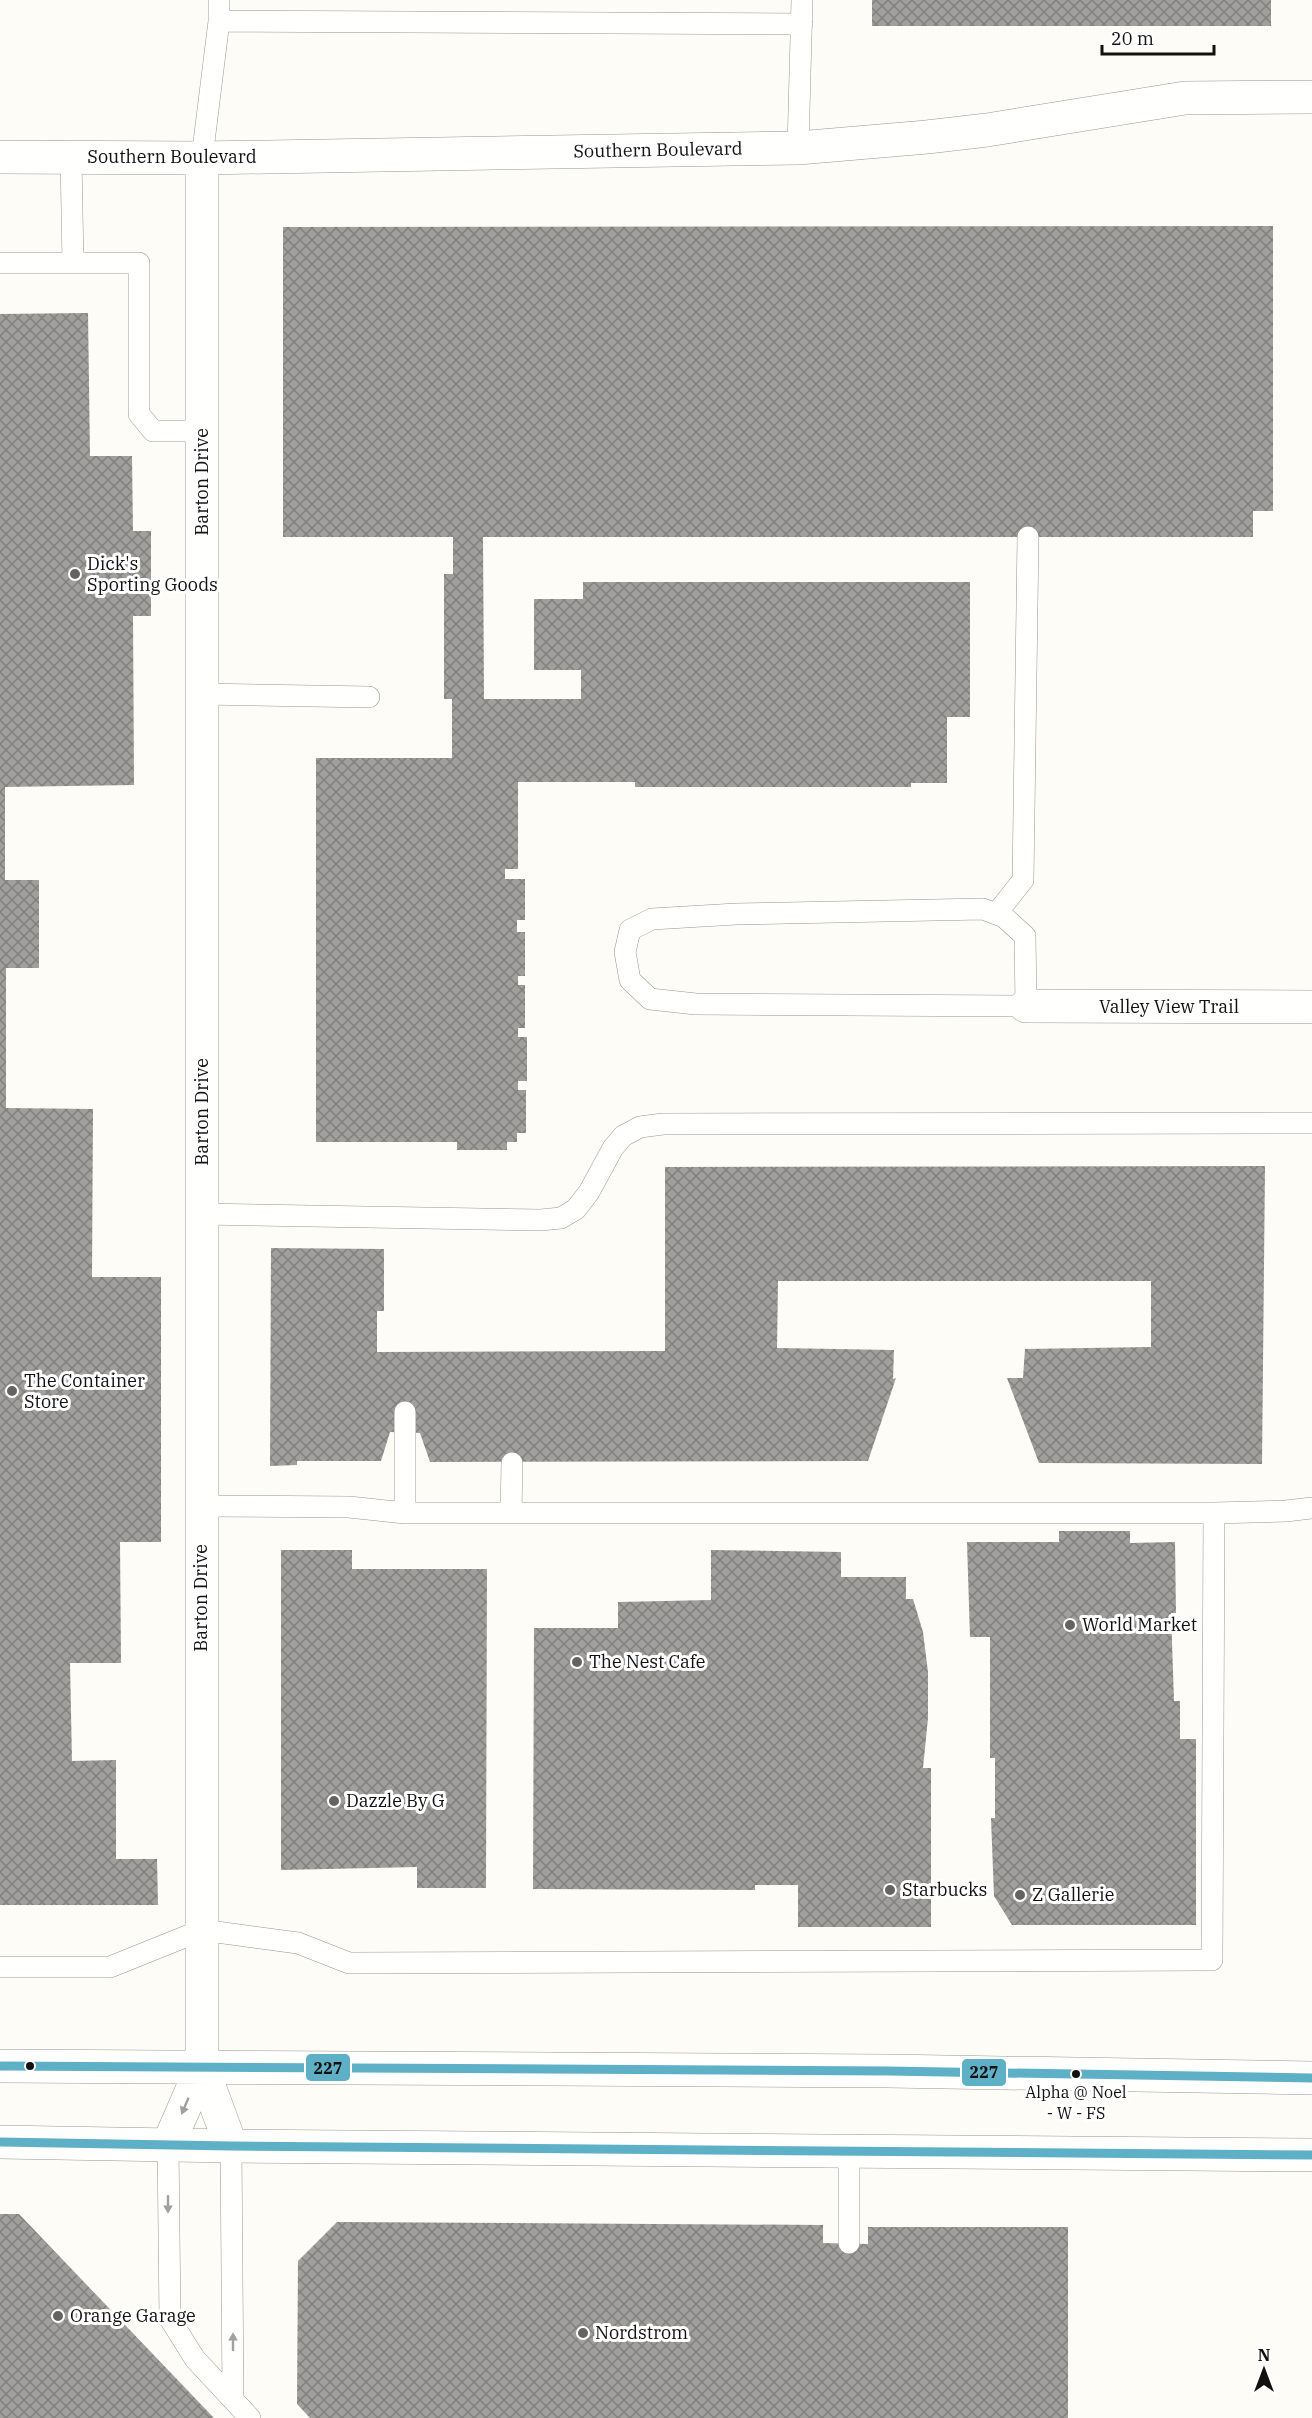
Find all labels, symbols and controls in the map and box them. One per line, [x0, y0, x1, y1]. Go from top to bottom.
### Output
scale bar [1102, 18, 1214, 56]
text: 20 m [1111, 27, 1154, 50]
street label: Southern Boulevard [573, 137, 743, 162]
street label: Southern Boulevard [87, 145, 257, 168]
street label: Barton Drive [190, 428, 213, 536]
place label: Dick's Sporting Goods [87, 552, 218, 596]
marker: Dick's Sporting Goods [68, 567, 82, 581]
street label: Valley View Trail [1099, 995, 1239, 1018]
street label: Barton Drive [190, 1058, 213, 1166]
place label: The Container Store [24, 1369, 145, 1413]
marker: The Container Store [5, 1384, 19, 1398]
street label: Barton Drive [189, 1544, 212, 1652]
place label: World Market [1082, 1613, 1197, 1636]
marker: World Market [1063, 1618, 1077, 1632]
place label: The Nest Cafe [589, 1650, 705, 1673]
marker: The Nest Cafe [570, 1655, 584, 1669]
place label: Dazzle By G [346, 1789, 445, 1812]
marker: Dazzle By G [327, 1794, 341, 1808]
place label: Starbucks [902, 1878, 987, 1901]
marker: Starbucks [883, 1883, 897, 1897]
place label: Z Gallerie [1032, 1883, 1114, 1906]
marker: Z Gallerie [1013, 1888, 1027, 1902]
line badge: 227 [305, 2053, 351, 2082]
text: 227 [314, 2058, 342, 2078]
line badge: 227 [961, 2058, 1007, 2087]
unlabelled marker [24, 2060, 36, 2072]
text: 227 [970, 2062, 998, 2082]
marker: Alpha @ Noel - W - FS [1070, 2068, 1082, 2080]
place label: Alpha @ Noel - W - FS [1025, 2082, 1127, 2123]
one-way arrow [180, 2097, 189, 2115]
one-way arrow [163, 2194, 173, 2213]
place label: Orange Garage [70, 2304, 196, 2327]
marker: Orange Garage [51, 2309, 65, 2323]
place label: Nordstrom [595, 2321, 688, 2344]
marker: Nordstrom [576, 2326, 590, 2340]
one-way arrow [228, 2332, 238, 2351]
north arrow [1234, 2340, 1294, 2400]
text: N [1258, 2345, 1270, 2365]

